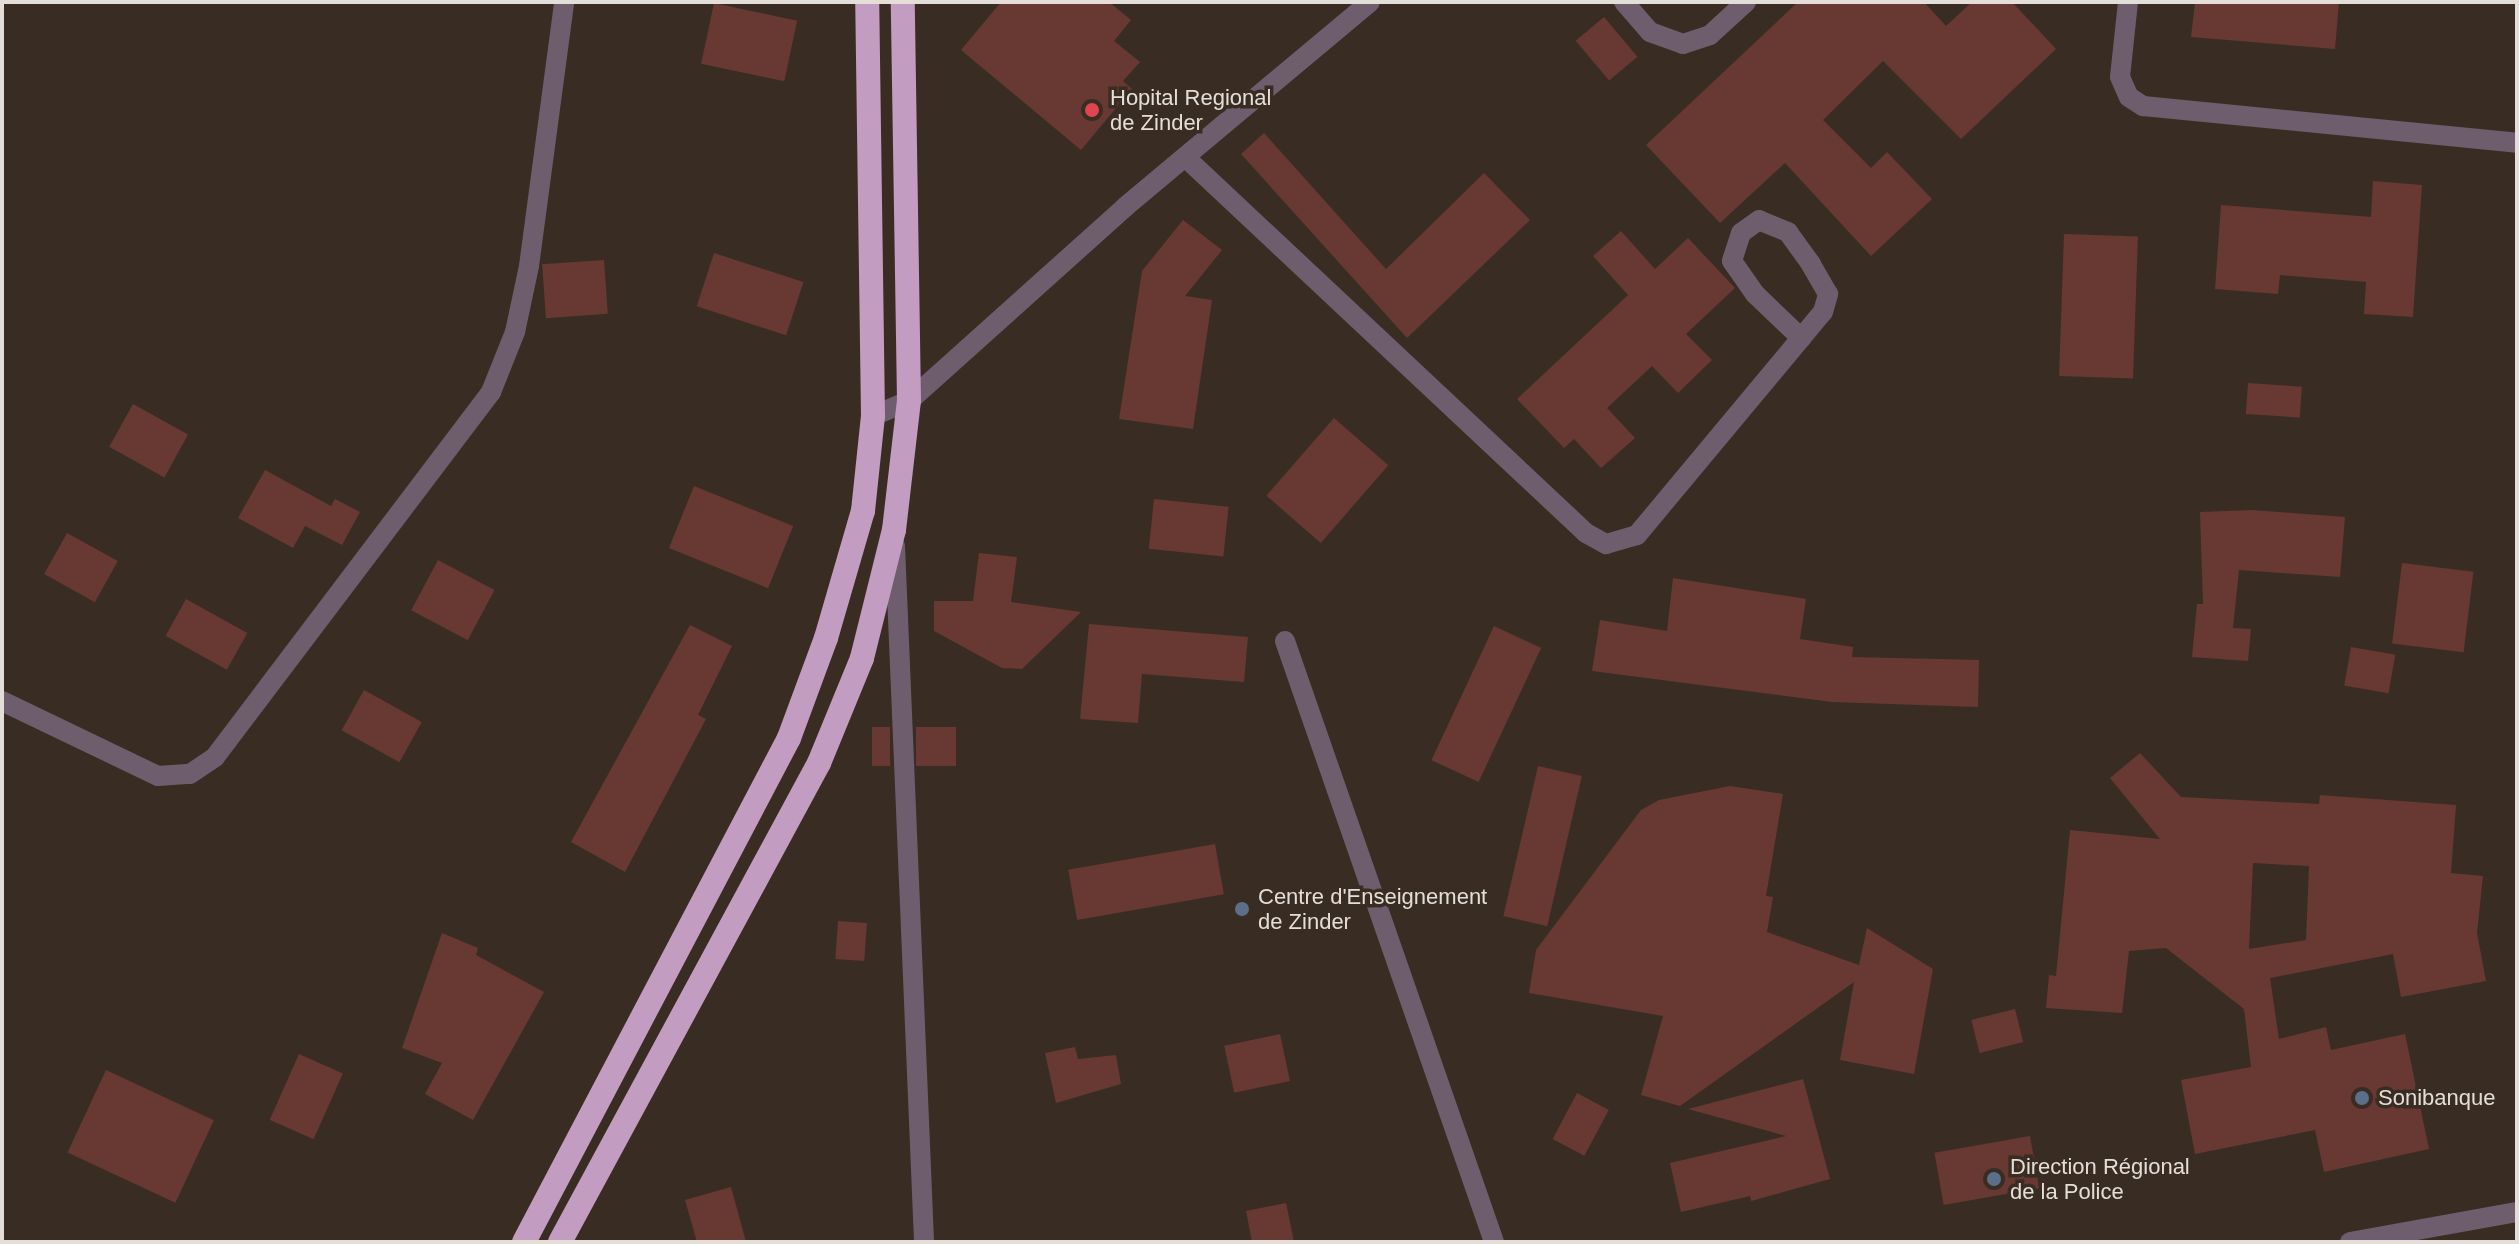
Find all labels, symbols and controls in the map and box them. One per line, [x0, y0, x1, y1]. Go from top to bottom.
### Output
place label: Hopital Regional de Zinder [1110, 84, 1271, 136]
marker: Hopital Regional de Zinder [1081, 99, 1103, 121]
place label: Centre d'Enseignement de Zinder [1258, 883, 1487, 934]
marker: Centre d'Enseignement de Zinder [1233, 900, 1251, 918]
place label: Sonibanque [2378, 1085, 2495, 1111]
marker: Sonibanque [2353, 1089, 2371, 1107]
place label: Direction Régional de la Police [2010, 1153, 2190, 1204]
marker: Direction Régional de la Police [1985, 1170, 2003, 1188]

